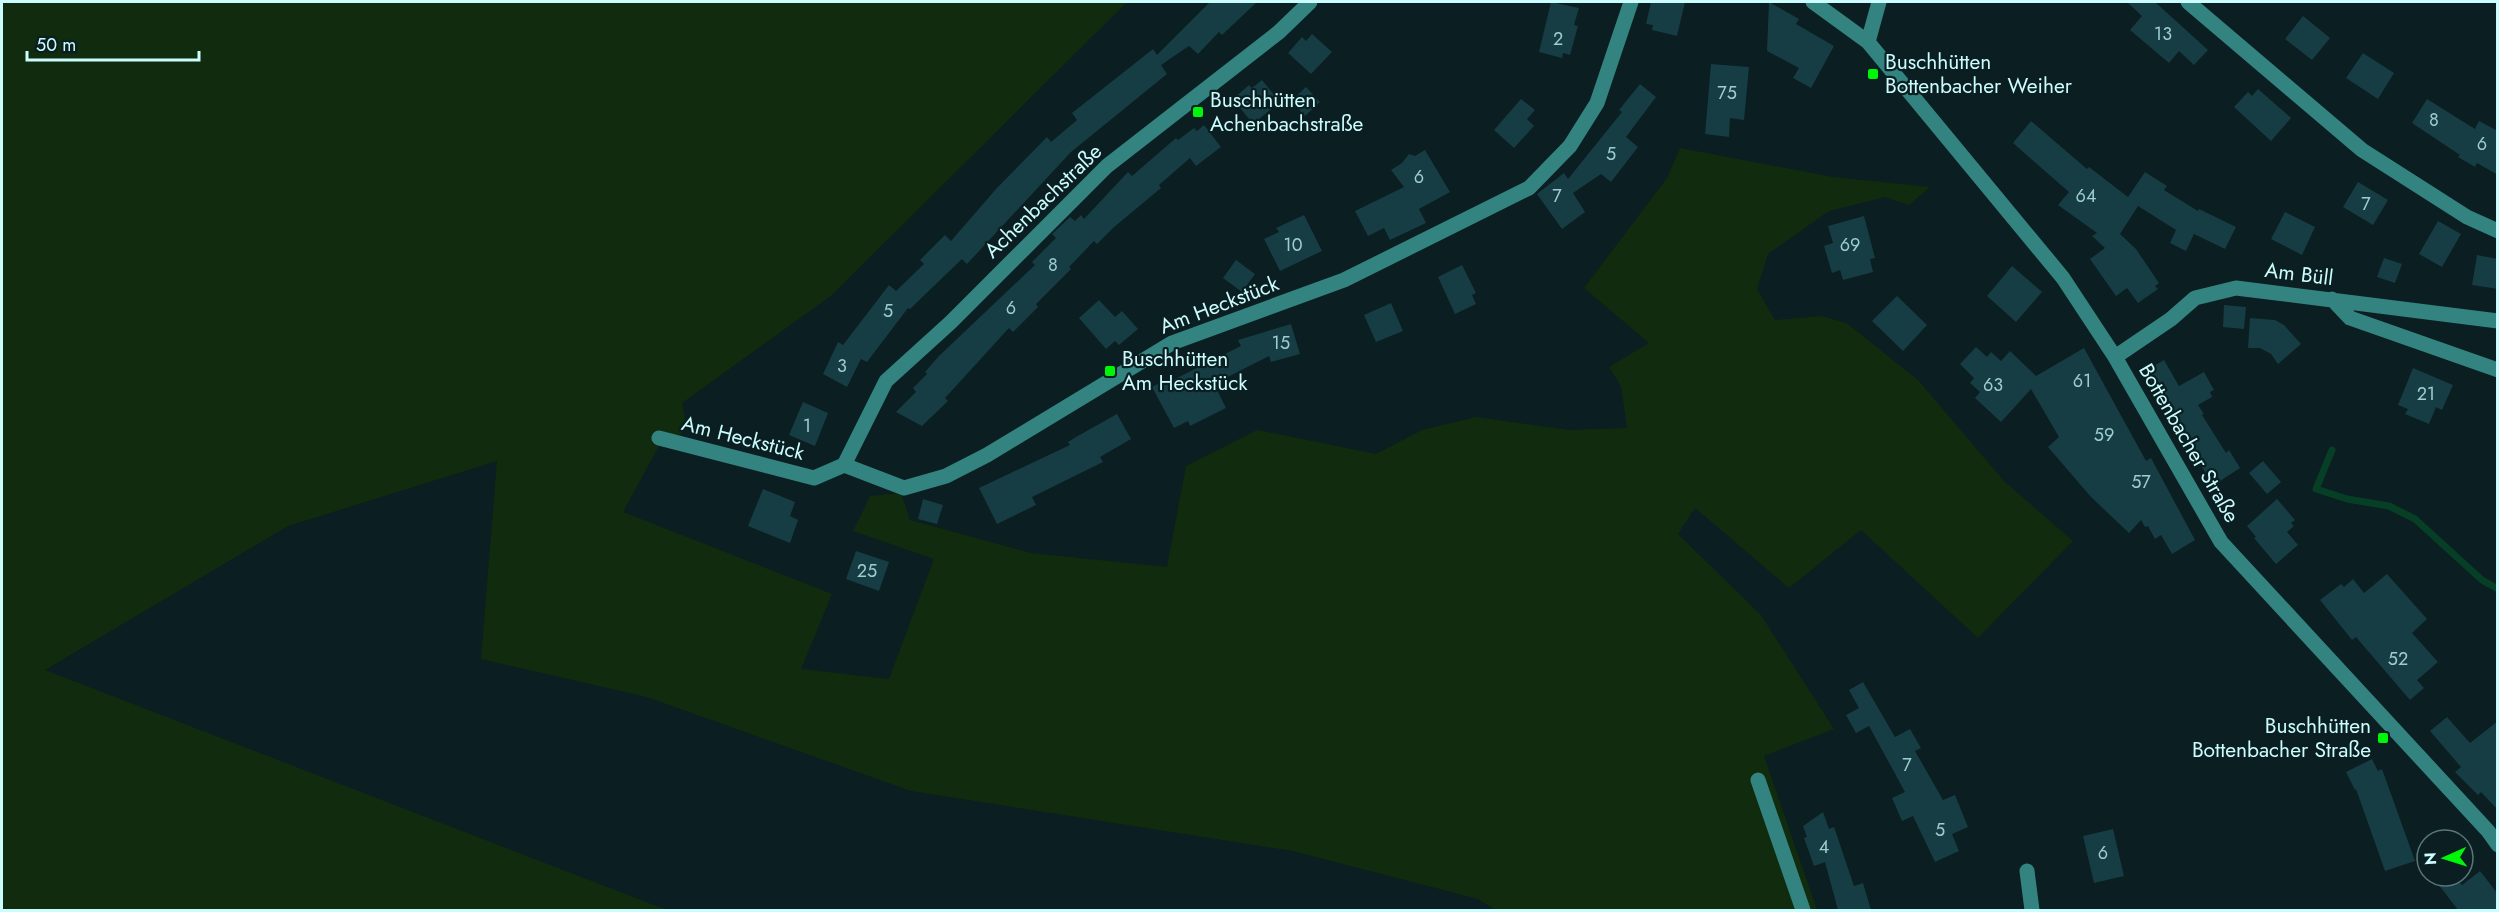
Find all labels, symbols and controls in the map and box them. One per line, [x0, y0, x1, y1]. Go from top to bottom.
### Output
house number: 13 [2154, 21, 2172, 47]
scale bar [27, 24, 200, 62]
house number: 2 [1553, 26, 1563, 52]
text: 50 m [36, 32, 76, 58]
place label: Buschhütten Bottenbacher Weiher [1885, 47, 2073, 101]
marker: Buschhütten Bottenbacher Weiher [1866, 67, 1880, 81]
house number: 75 [1717, 80, 1737, 106]
place label: Buschhütten Achenbachstraße [1210, 85, 1364, 139]
marker: Buschhütten Achenbachstraße [1191, 105, 1205, 119]
house number: 8 [2429, 107, 2439, 133]
house number: 6 [2477, 131, 2487, 157]
street label: Achenbachstraße [977, 137, 1109, 265]
house number: 5 [1606, 141, 1616, 167]
house number: 6 [1414, 164, 1424, 190]
house number: 7 [1552, 183, 1562, 209]
house number: 64 [2076, 183, 2096, 209]
house number: 7 [2361, 191, 2371, 217]
house number: 10 [1284, 232, 1303, 258]
house number: 69 [1840, 232, 1860, 258]
house number: 8 [1048, 252, 1058, 278]
street label: Am Büll [2263, 255, 2335, 293]
street label: Am Heckstück [1155, 268, 1284, 341]
house number: 6 [1006, 295, 1016, 321]
house number: 5 [883, 298, 893, 324]
house number: 15 [1272, 330, 1290, 356]
place label: Buschhütten Am Heckstück [1122, 344, 1248, 398]
house number: 3 [837, 353, 847, 379]
street label: Bottenbacher Straße [2131, 358, 2247, 528]
marker: Buschhütten Am Heckstück [1103, 364, 1117, 378]
house number: 61 [2073, 368, 2091, 394]
house number: 63 [1983, 372, 2003, 398]
house number: 21 [2417, 381, 2435, 407]
street label: Am Heckstück [679, 408, 808, 468]
house number: 1 [803, 413, 811, 439]
house number: 59 [2094, 422, 2114, 448]
house number: 57 [2131, 469, 2151, 495]
house number: 25 [857, 558, 877, 584]
house number: 52 [2388, 646, 2408, 672]
place label: Buschhütten Bottenbacher Straße [2192, 711, 2371, 765]
marker: Buschhütten Bottenbacher Straße [2376, 731, 2390, 745]
house number: 7 [1902, 752, 1912, 778]
house number: 5 [1935, 817, 1945, 843]
north arrow [2415, 828, 2475, 888]
house number: 4 [1819, 834, 1829, 860]
house number: 6 [2098, 840, 2108, 866]
text: N [2419, 852, 2442, 866]

